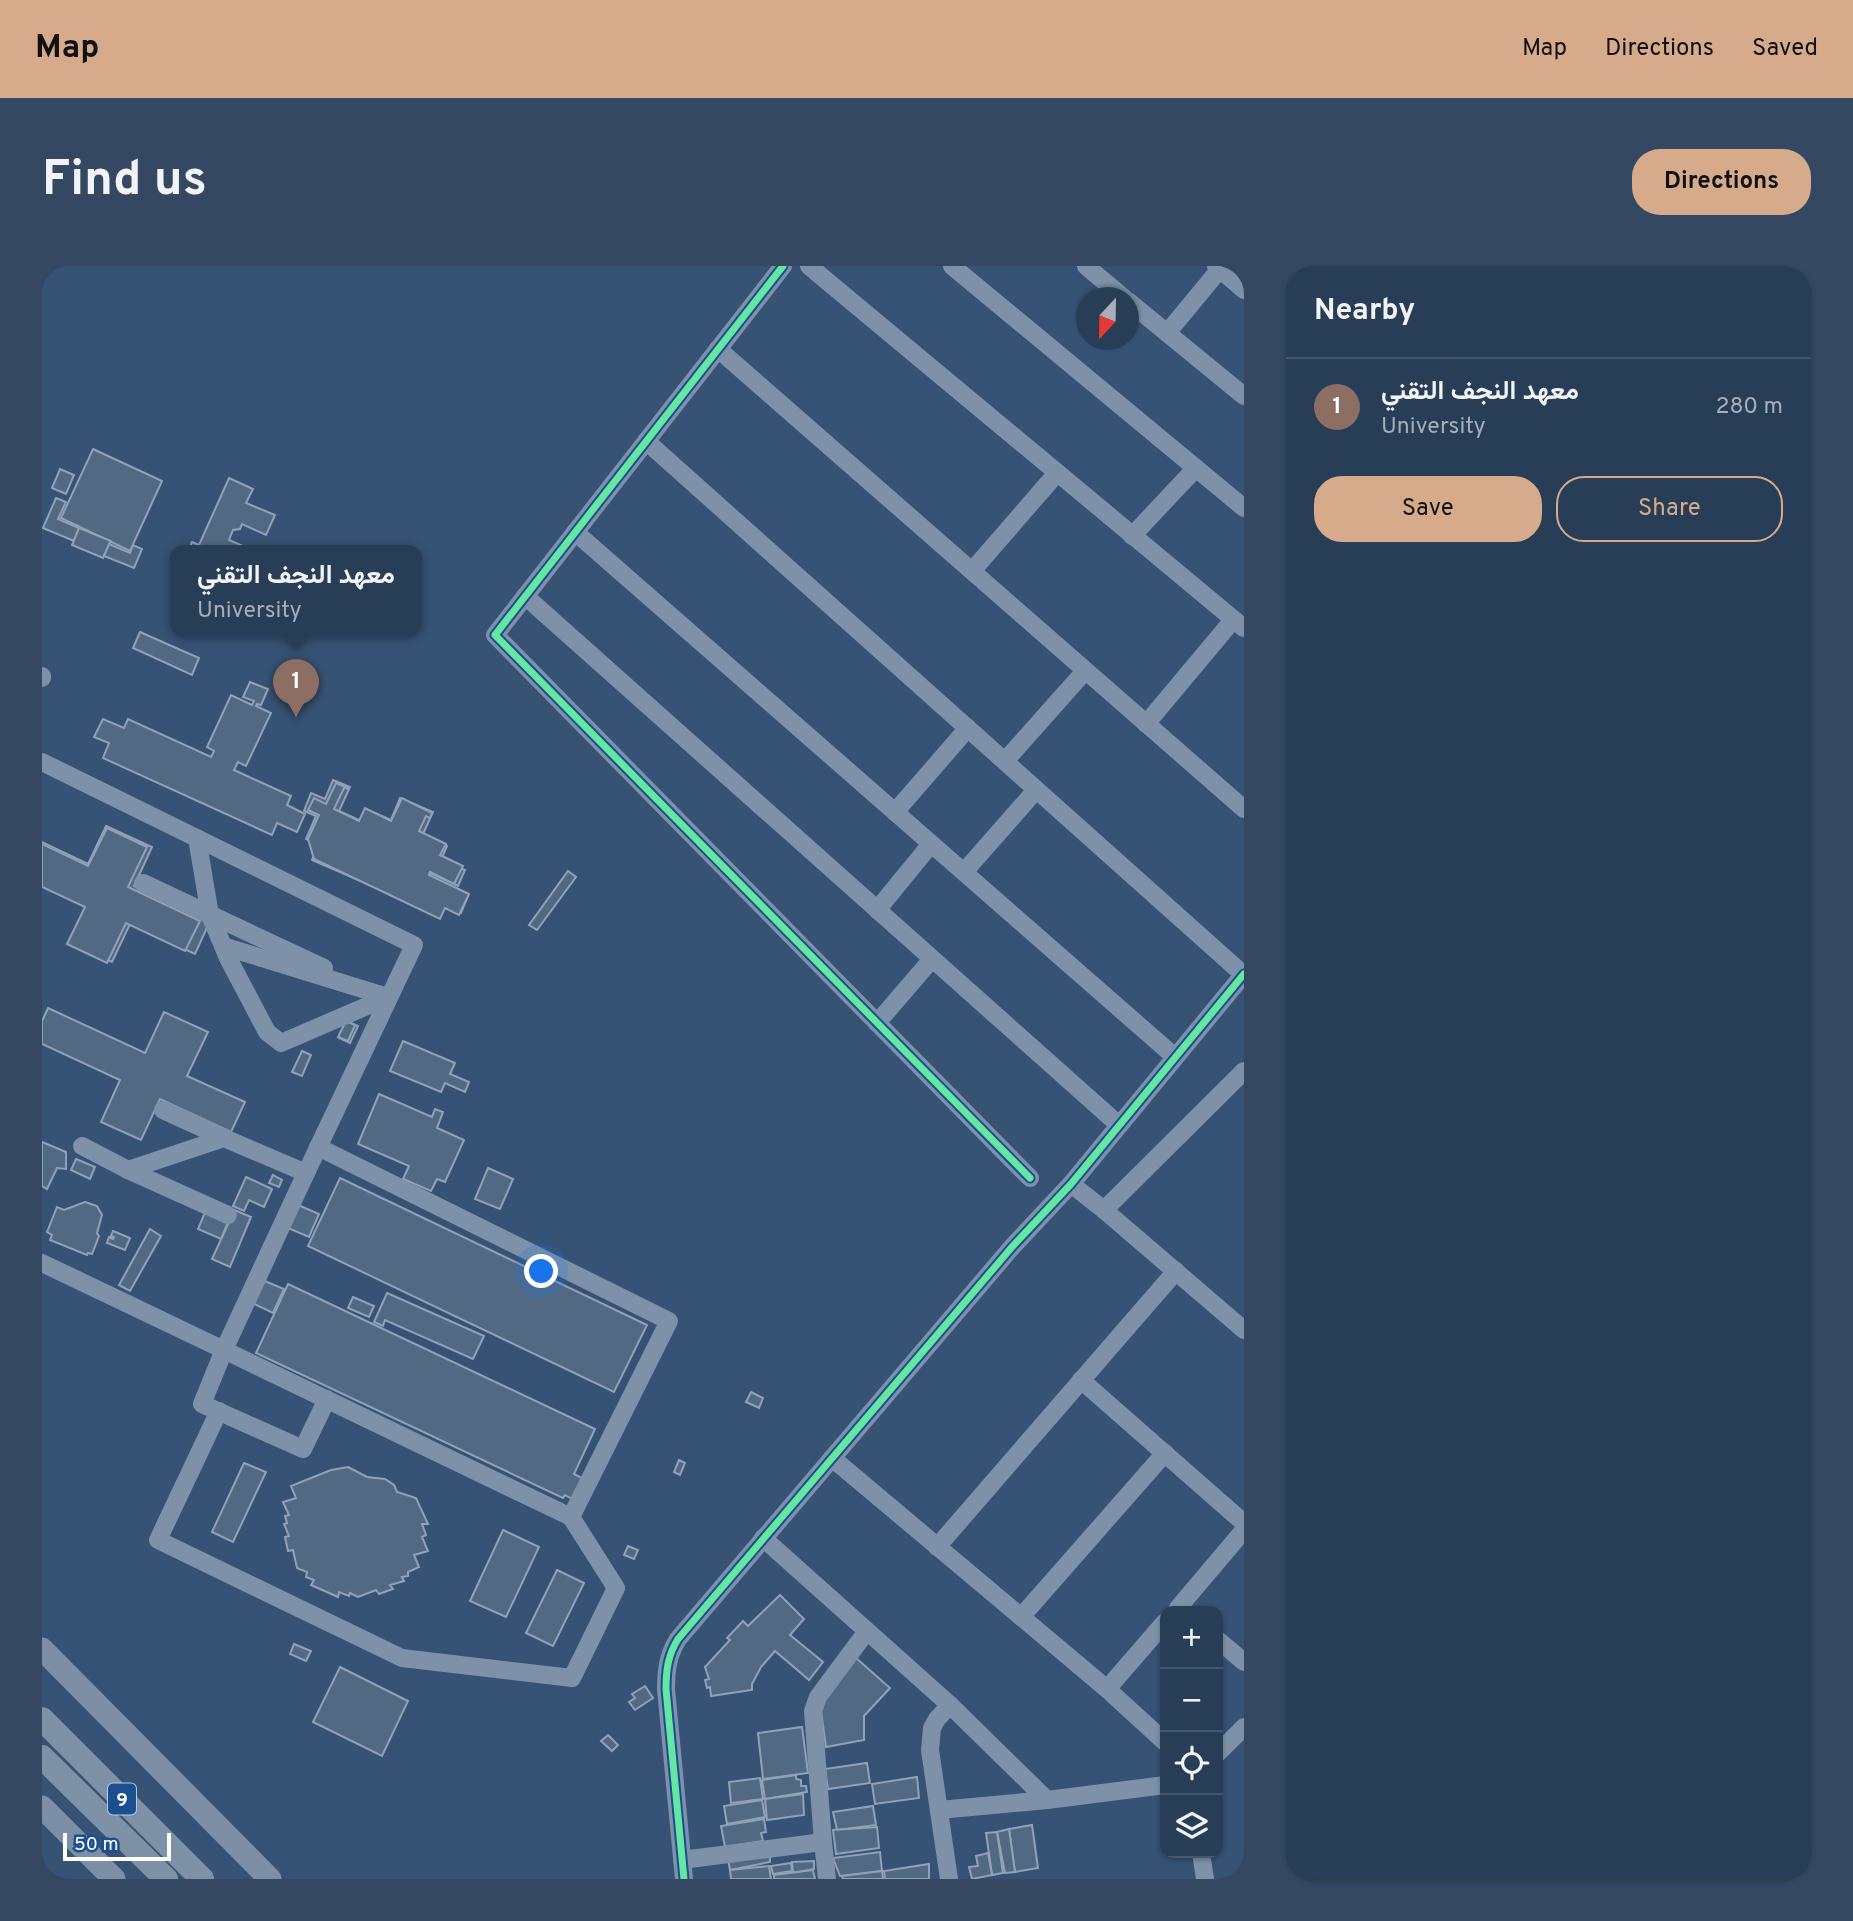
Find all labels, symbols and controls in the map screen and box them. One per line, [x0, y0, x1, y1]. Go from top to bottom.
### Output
text: Map [35, 28, 99, 70]
text: Map [1522, 34, 1567, 64]
text: Directions [1605, 34, 1714, 64]
text: Saved [1752, 34, 1818, 64]
button: Directions [1632, 149, 1811, 215]
text: Find us [42, 151, 207, 213]
north arrow [1076, 287, 1139, 350]
text: Nearby [1314, 293, 1415, 330]
text: معهد النجف التقني [1381, 376, 1579, 409]
text: 1 [1332, 393, 1342, 422]
text: 280 m [1715, 393, 1783, 422]
text: University [1381, 413, 1486, 442]
button: Save [1314, 476, 1542, 542]
button: Share [1556, 476, 1783, 542]
popup [170, 545, 422, 636]
text: معهد النجف التقني [197, 560, 395, 593]
text: University [197, 597, 302, 626]
pin: 1 [273, 659, 319, 717]
your location [524, 1254, 558, 1288]
map controls [1160, 1606, 1223, 1858]
button: + [1160, 1606, 1223, 1669]
button: − [1160, 1669, 1223, 1732]
button: locate [1160, 1732, 1223, 1795]
road number: 9 [108, 1784, 136, 1814]
button: layers [1160, 1795, 1223, 1858]
scale bar [63, 1830, 172, 1862]
text: 50 m [74, 1833, 119, 1857]

